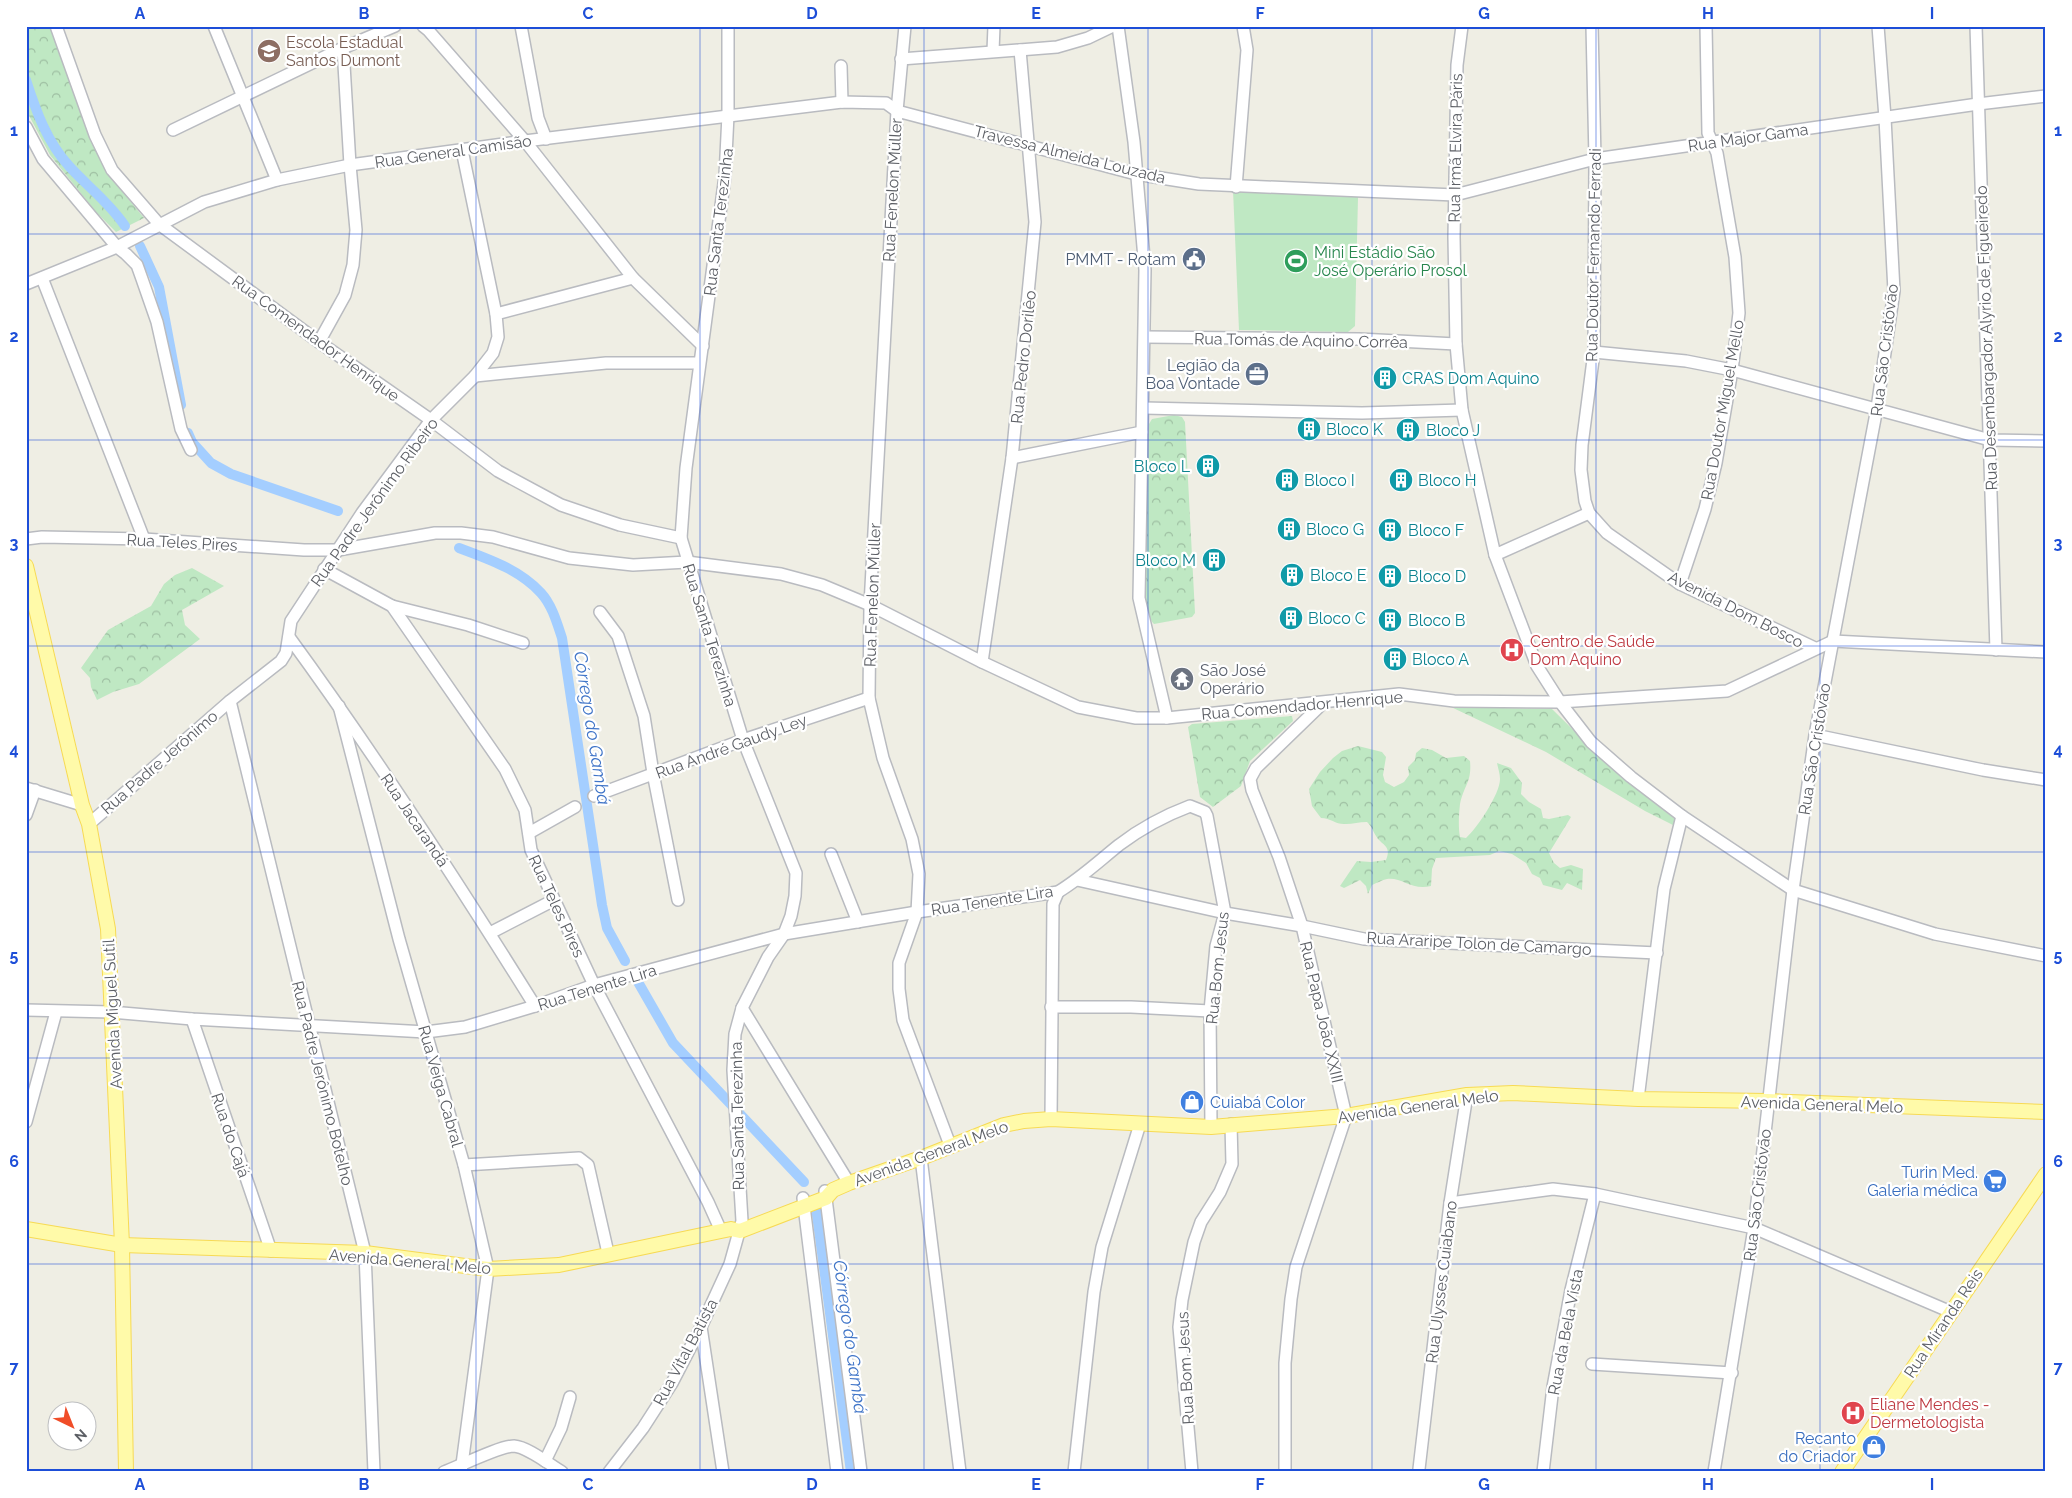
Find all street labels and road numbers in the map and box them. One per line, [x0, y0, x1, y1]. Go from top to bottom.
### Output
street label: Rua Irmã Elvira Páris [1445, 73, 1466, 223]
street label: Rua Fenelon Müller [879, 117, 906, 263]
street label: Rua Major Gama [1687, 120, 1809, 155]
street label: Travessa Almeida Louzada [972, 121, 1168, 187]
street label: Rua General Camisão [373, 131, 533, 172]
street label: Rua Santa Terezinha [700, 147, 737, 297]
street label: Rua Doutor Fernando Ferradi [1582, 148, 1605, 362]
street label: Rua Desembargador Alyrio de Figueiredo [1972, 185, 2001, 491]
street label: Rua Comendador Henrique [228, 271, 403, 406]
street label: Rua São Cristóvão [1867, 283, 1902, 417]
street label: Rua Pedro Dorilêo [1007, 289, 1040, 425]
street label: Rua Doutor Miguel Mello [1697, 318, 1748, 502]
street label: Rua Tomás de Aquino Corrêa [1194, 329, 1408, 352]
street label: Rua Padre Jerônimo Ribeiro [307, 414, 442, 590]
street label: Rua Fenelon Müller [860, 522, 885, 667]
street label: Rua Teles Pires [126, 530, 238, 555]
street label: Rua Santa Terezinha [679, 561, 740, 709]
street label: Avenida Dom Bosco [1665, 567, 1807, 652]
street label: Rua São Cristóvão [1795, 682, 1834, 816]
street label: Rua Comendador Henrique [1200, 687, 1404, 724]
street label: Rua Padre Jerônimo [97, 707, 222, 818]
street label: Rua André Gaudy Ley [653, 710, 810, 783]
street label: Rua Jacarandá [376, 770, 453, 870]
street label: Rua Teles Pires [524, 852, 589, 961]
street label: Rua Tenente Lira [930, 881, 1054, 920]
street label: Rua Bom Jesus [1202, 911, 1233, 1025]
street label: Rua Araripe Tolon de Camargo [1366, 928, 1592, 959]
street label: Avenida Miguel Sutil [99, 938, 126, 1089]
street label: Rua Papa João XXIII [1296, 939, 1347, 1085]
street label: Rua Tenente Lira [535, 960, 659, 1015]
street label: Rua Padre Jerônimo Botelho [288, 979, 357, 1187]
street label: Rua Veiga Cabral [414, 1023, 467, 1150]
street label: Rua Santa Terezinha [727, 1041, 748, 1191]
street label: Avenida General Melo [1336, 1086, 1500, 1127]
street label: Rua do Cajá [207, 1090, 254, 1180]
street label: Avenida General Melo [1740, 1092, 1903, 1117]
street label: Avenida General Melo [852, 1117, 1011, 1190]
street label: Rua São Cristóvão [1740, 1128, 1775, 1262]
street label: Rua Ulysses Cuiabano [1422, 1200, 1461, 1365]
street label: Avenida General Melo [328, 1245, 492, 1278]
street label: Rua Miranda Reis [1900, 1265, 1987, 1381]
street label: Rua da Bela Vista [1544, 1267, 1587, 1397]
street label: Rua Vital Batista [649, 1295, 722, 1409]
street label: Rua Bom Jesus [1173, 1311, 1198, 1425]

